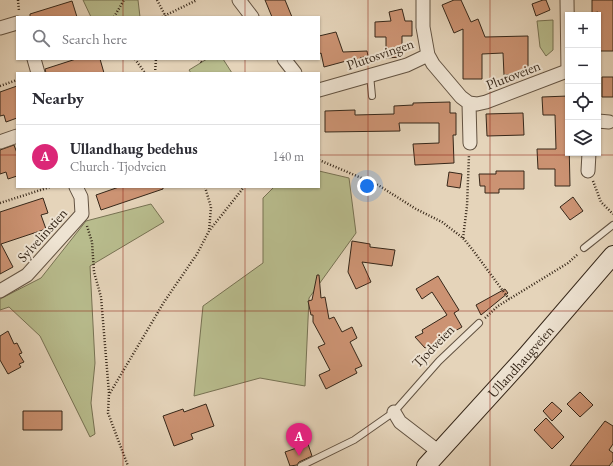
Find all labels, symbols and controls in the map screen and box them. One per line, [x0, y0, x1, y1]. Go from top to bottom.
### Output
map controls [565, 12, 601, 156]
button: + [565, 12, 601, 48]
search box [16, 16, 320, 60]
icon: search [30, 27, 52, 49]
text: Search here [62, 29, 127, 48]
street label: Plutosvingen [344, 34, 417, 74]
button: − [565, 48, 601, 84]
street label: Plutoveien [483, 56, 543, 94]
button: locate [565, 84, 601, 120]
text: Nearby [32, 87, 84, 109]
button: layers [565, 120, 601, 156]
text: Ullandhaug bedehus [70, 139, 198, 158]
text: A [40, 148, 50, 165]
text: 140 m [273, 148, 304, 165]
text: Church · Tjodveien [70, 158, 166, 175]
your location [357, 176, 377, 196]
street label: Sylvelinstien [13, 204, 71, 266]
street label: Tjodveien [408, 320, 458, 371]
street label: Ullandhaugveien [484, 321, 558, 401]
pin: A [286, 423, 312, 456]

